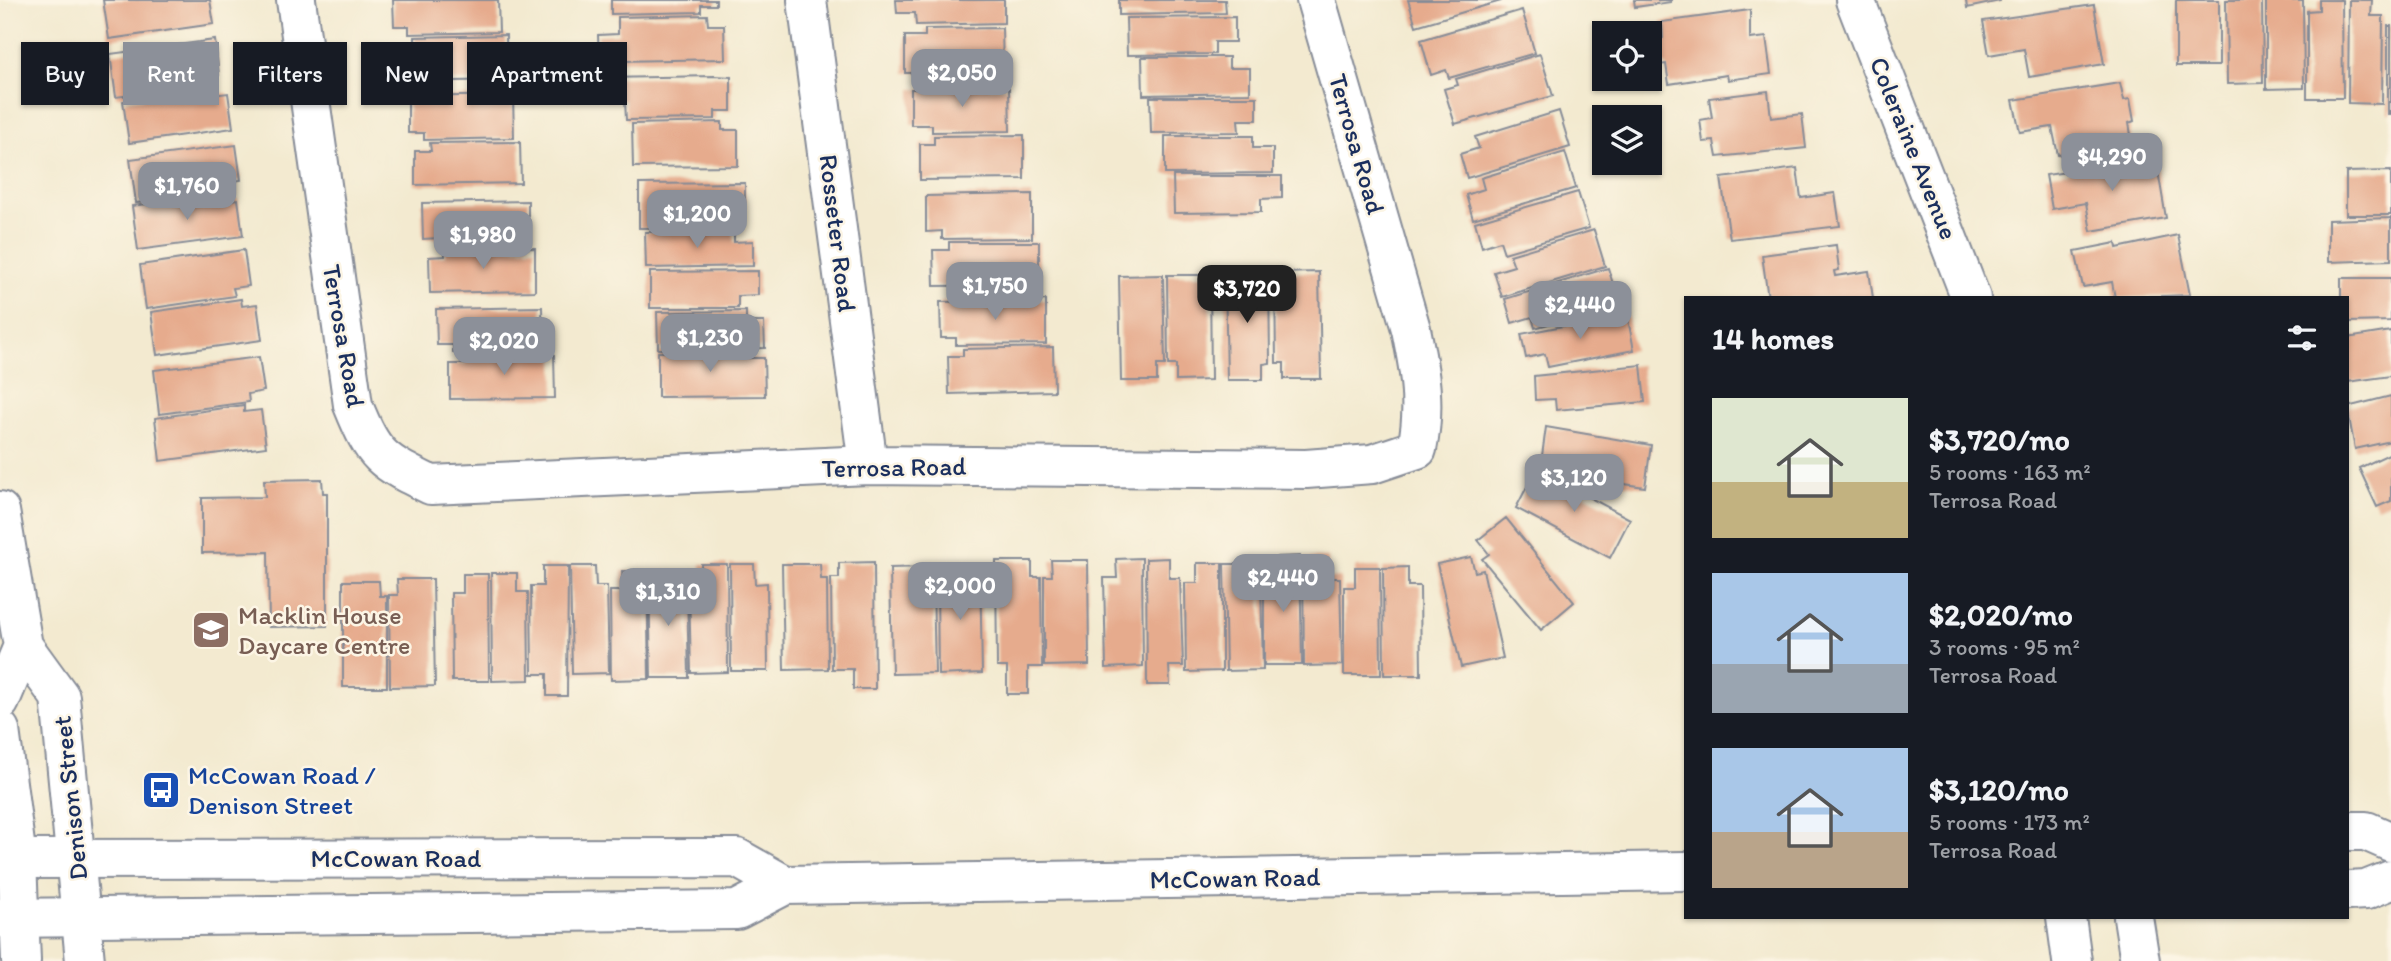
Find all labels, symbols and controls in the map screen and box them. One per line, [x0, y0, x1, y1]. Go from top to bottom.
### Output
map controls [1592, 21, 1662, 175]
button: locate [1592, 21, 1662, 91]
chip: Buy [21, 42, 109, 105]
chip: Rent [123, 42, 219, 105]
chip: Filters [233, 42, 347, 105]
chip: New [361, 42, 453, 105]
chip: Apartment [467, 42, 627, 105]
pin: $2,050 [905, 50, 1019, 109]
street label: Coleraine Avenue [1863, 52, 1965, 244]
text: $2,050 [927, 58, 997, 86]
street label: Terrosa Road [1322, 70, 1393, 219]
button: layers [1592, 105, 1662, 175]
pin: $4,290 [2055, 134, 2169, 193]
text: $4,290 [2077, 142, 2147, 170]
street label: Rosseter Road [812, 152, 864, 314]
pin: $1,760 [130, 162, 244, 222]
text: $1,760 [154, 171, 220, 199]
pin: $1,200 [640, 190, 754, 250]
text: $1,200 [663, 199, 731, 227]
pin: $1,980 [426, 212, 540, 271]
text: $1,980 [450, 220, 516, 248]
street label: Terrosa Road [316, 262, 372, 411]
pin: $1,750 [938, 262, 1052, 322]
pin: $3,720 [1190, 266, 1304, 325]
text: $1,750 [962, 271, 1028, 299]
text: $3,720 [1213, 274, 1281, 302]
pin: $2,440 [1523, 282, 1637, 341]
text: $2,440 [1544, 290, 1616, 318]
pin: $1,230 [653, 314, 767, 374]
pin: $2,020 [447, 318, 561, 377]
icon: filters [2283, 319, 2321, 357]
text: 14 homes [1712, 320, 1834, 357]
text: $1,230 [677, 323, 743, 351]
text: $2,020 [469, 326, 539, 354]
text: $3,720/mo [1929, 421, 2070, 458]
icon: home [1768, 426, 1852, 510]
street label: Terrosa Road [821, 450, 967, 484]
pin: $3,120 [1517, 454, 1631, 514]
text: 5 rooms · 163 m² [1929, 458, 2091, 486]
text: $3,120 [1541, 463, 1607, 491]
text: Terrosa Road [1929, 486, 2057, 514]
pin: $2,440 [1226, 554, 1340, 614]
pin: $2,000 [903, 562, 1017, 622]
text: $2,440 [1247, 563, 1319, 591]
pin: $1,310 [611, 568, 725, 628]
text: $2,000 [924, 571, 996, 599]
text: $1,310 [635, 577, 701, 605]
text: $2,020/mo [1929, 596, 2073, 633]
place label: Macklin House Daycare Centre [238, 599, 410, 661]
icon: home [1768, 601, 1852, 685]
school or university icon: Macklin House Daycare Centre [190, 609, 232, 651]
text: 3 rooms · 95 m² [1929, 633, 2080, 661]
text: Terrosa Road [1929, 661, 2057, 689]
street label: Denison Street [45, 714, 95, 882]
place label: McCowan Road / Denison Street [188, 759, 376, 821]
bus stop icon: McCowan Road / Denison Street [140, 769, 182, 811]
text: $3,120/mo [1929, 771, 2069, 808]
icon: home [1768, 776, 1852, 860]
text: 5 rooms · 173 m² [1929, 808, 2090, 836]
text: Terrosa Road [1929, 836, 2057, 864]
street label: McCowan Road [311, 842, 482, 874]
street label: McCowan Road [1149, 861, 1321, 895]

